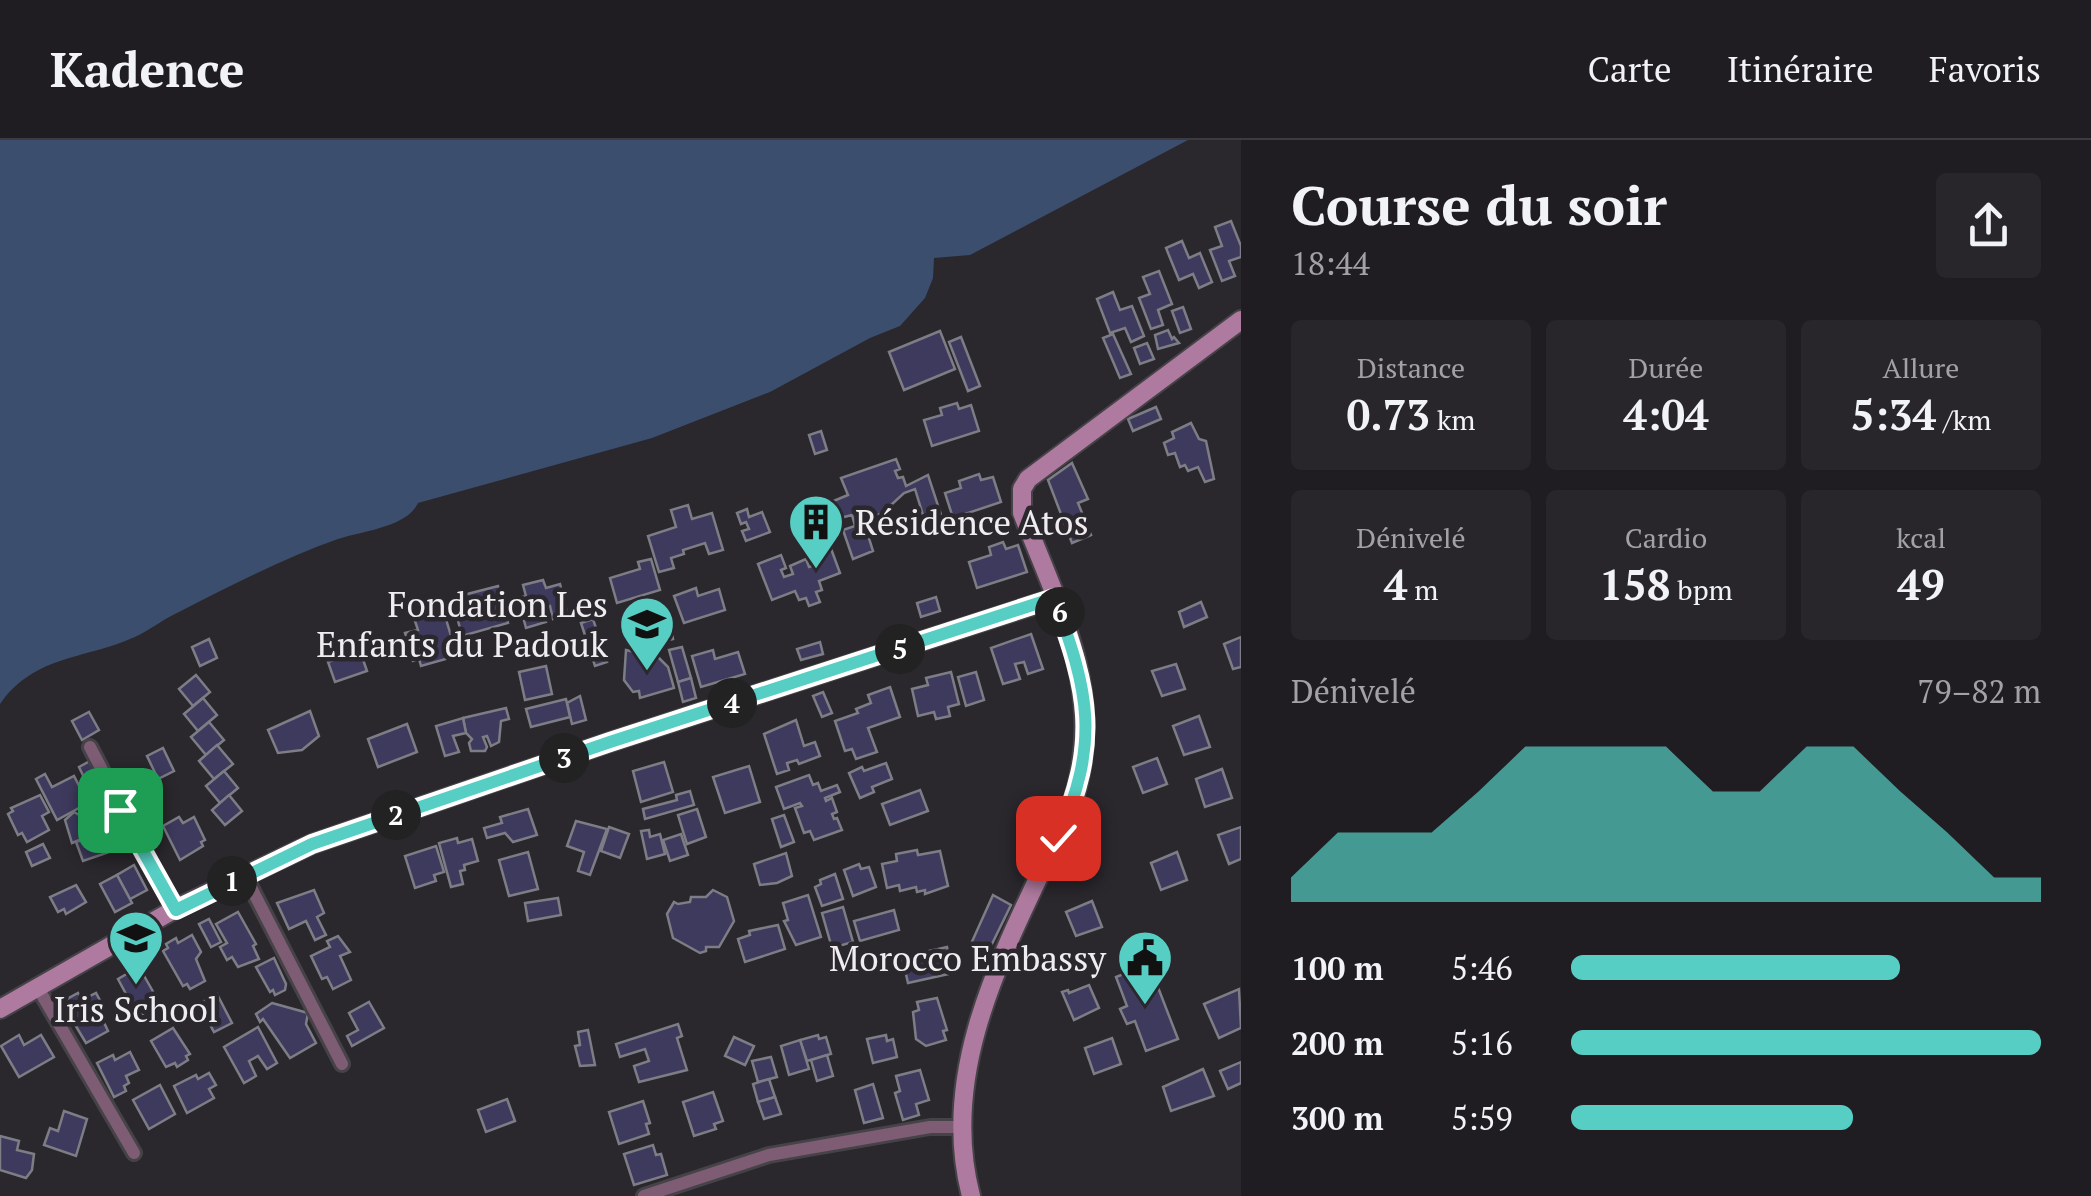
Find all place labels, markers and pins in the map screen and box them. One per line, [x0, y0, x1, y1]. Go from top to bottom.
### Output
building icon: Résidence Atos [786, 492, 846, 571]
place label: Résidence Atos [855, 499, 1089, 545]
place label: Fondation Les Enfants du Padouk [316, 581, 609, 667]
pin: 6 [1035, 587, 1085, 637]
school or university icon: Fondation Les Enfants du Padouk [617, 594, 677, 673]
pin: 5 [875, 624, 925, 674]
pin: 4 [707, 678, 757, 728]
pin: 3 [539, 733, 589, 783]
pin [78, 768, 163, 853]
pin: 2 [371, 790, 421, 840]
pin [1016, 796, 1101, 881]
pin: 1 [207, 856, 257, 906]
school or university icon: Iris School [106, 908, 166, 987]
public building icon: Morocco Embassy [1115, 928, 1175, 1007]
place label: Morocco Embassy [829, 935, 1107, 981]
place label: Iris School [54, 986, 218, 1032]

